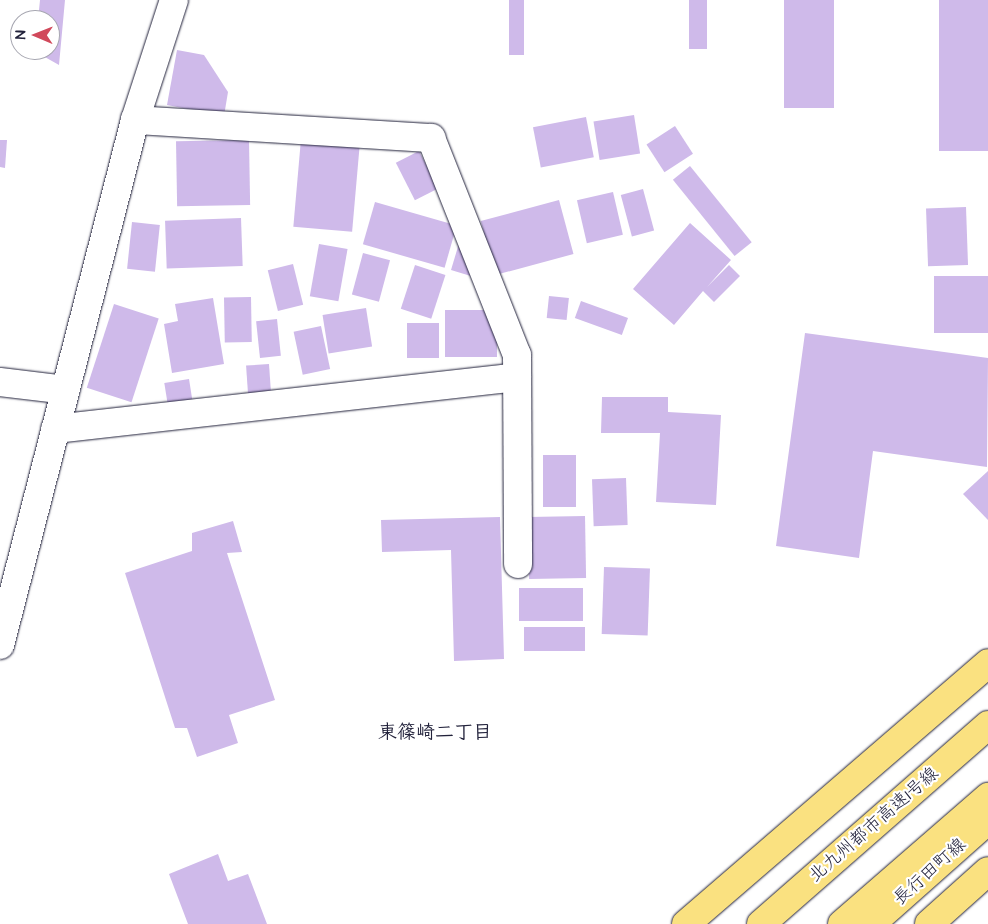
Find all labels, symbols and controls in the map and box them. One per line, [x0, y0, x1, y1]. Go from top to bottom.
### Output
north arrow [10, 10, 60, 60]
text: N [11, 30, 31, 39]
district label: 東篠崎二丁目 [378, 722, 492, 744]
street label: 北九州都市高速1号線 [805, 763, 943, 887]
street label: 長行田町線 [889, 834, 971, 910]

